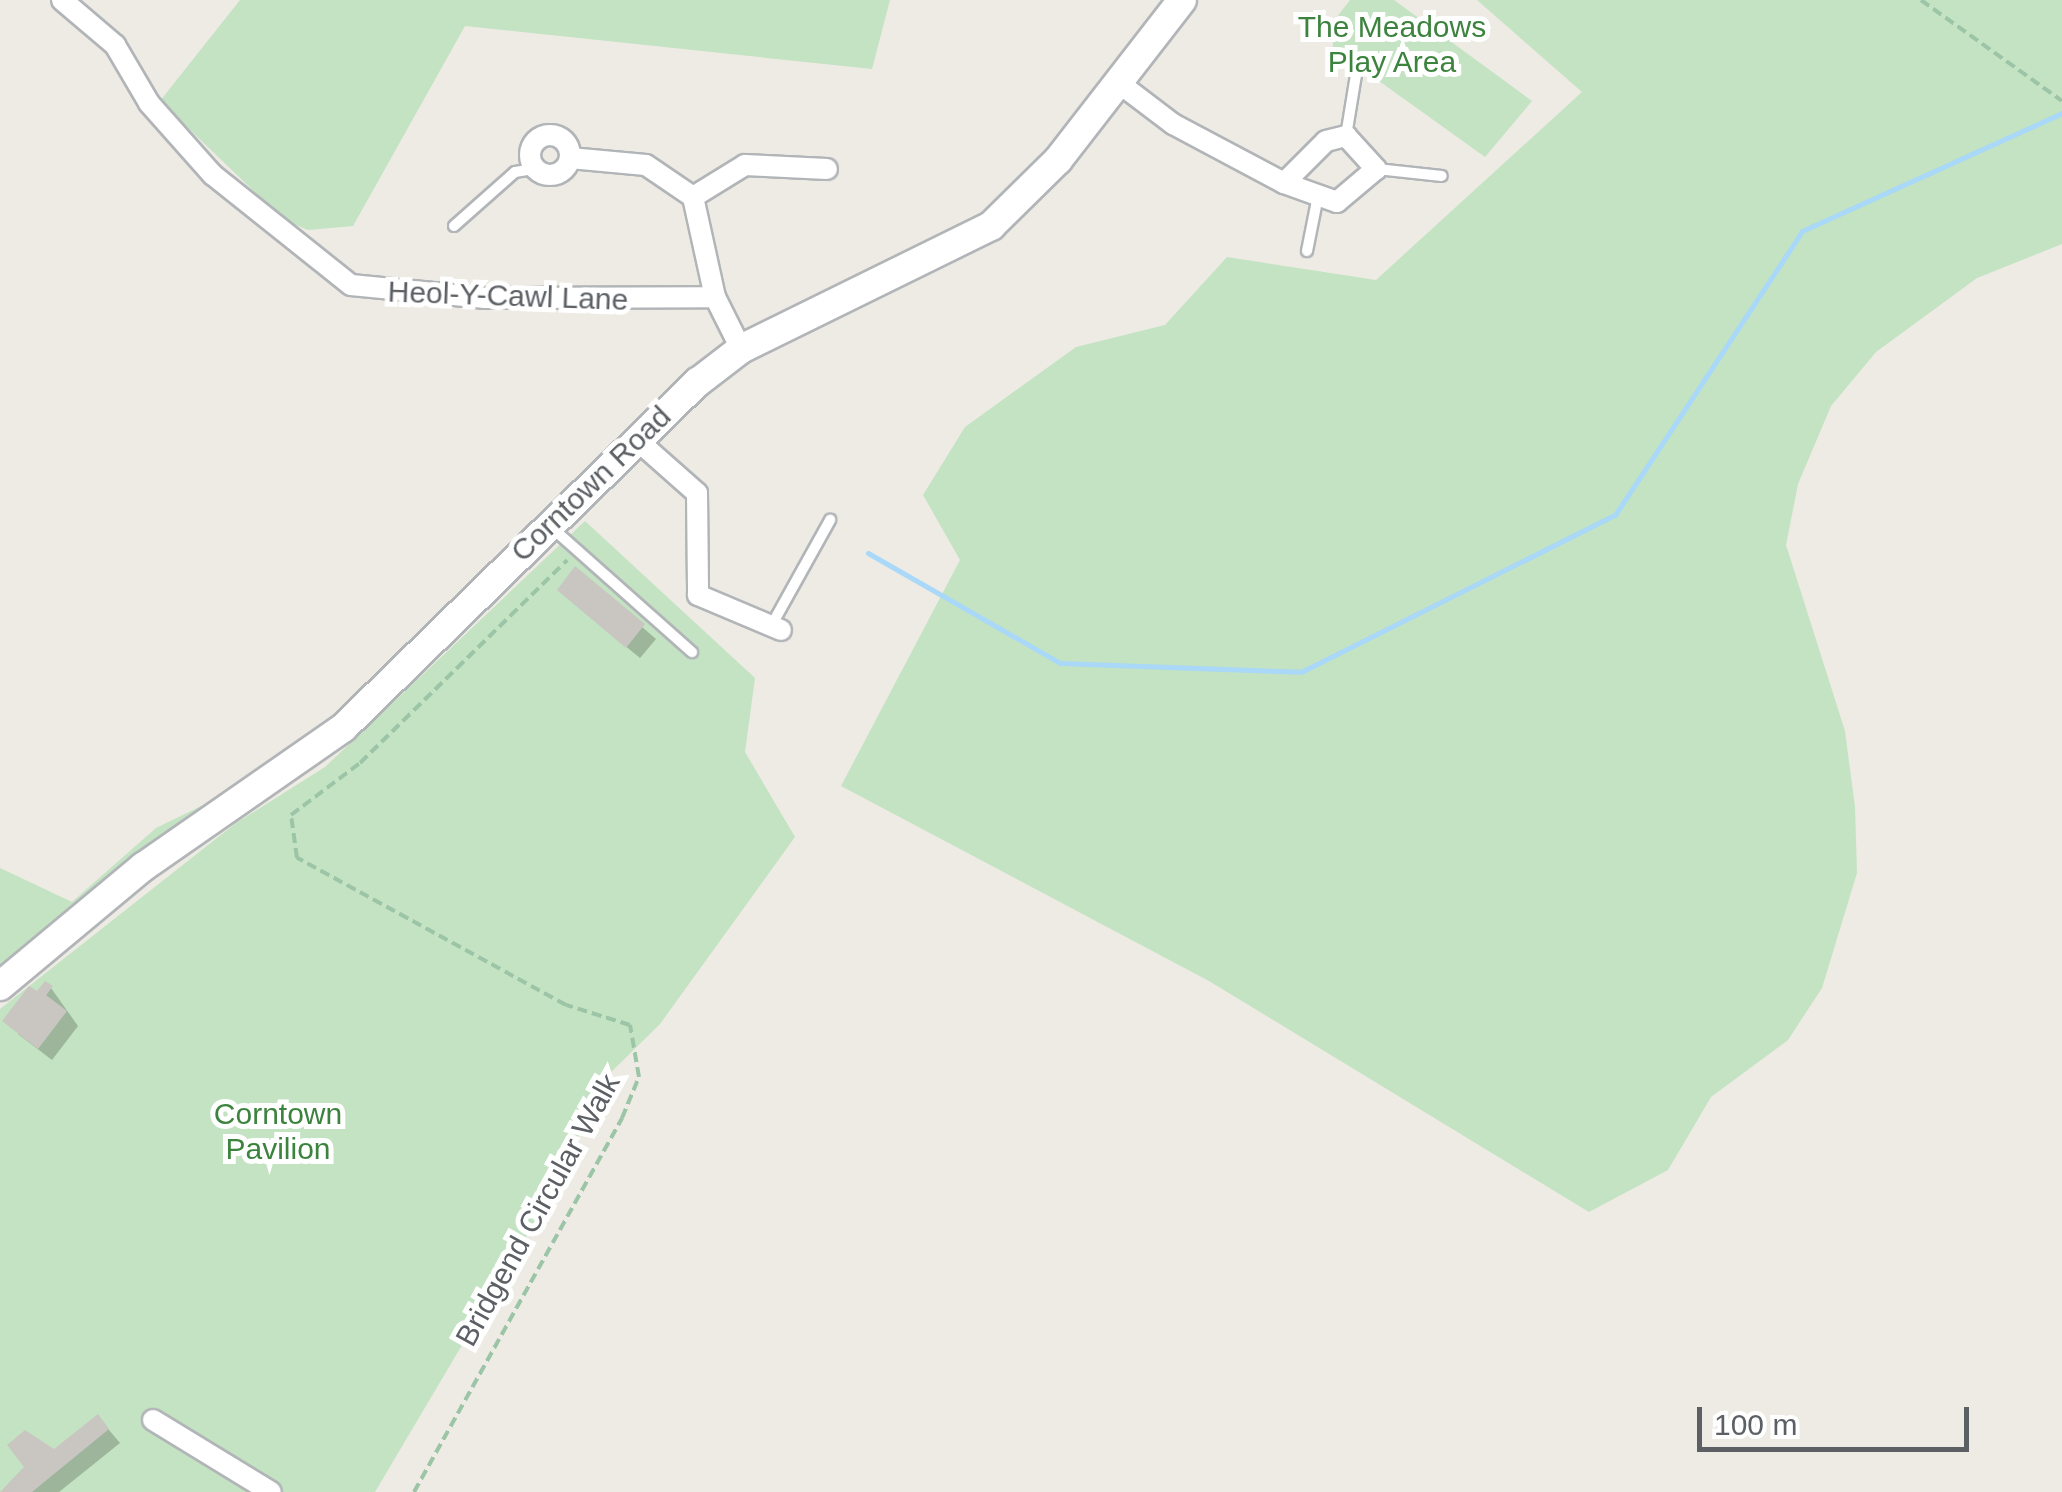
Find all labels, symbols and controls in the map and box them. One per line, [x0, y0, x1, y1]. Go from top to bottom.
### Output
park label: The Meadows Play Area [1298, 9, 1486, 80]
street label: Heol-Y-Cawl Lane [387, 274, 629, 318]
street label: Corntown Road [504, 399, 678, 569]
street label: Bridgend Circular Walk [448, 1068, 628, 1352]
park label: Corntown Pavilion [214, 1096, 342, 1166]
scale bar [1702, 1387, 1974, 1449]
text: 100 m [1714, 1408, 1797, 1441]

